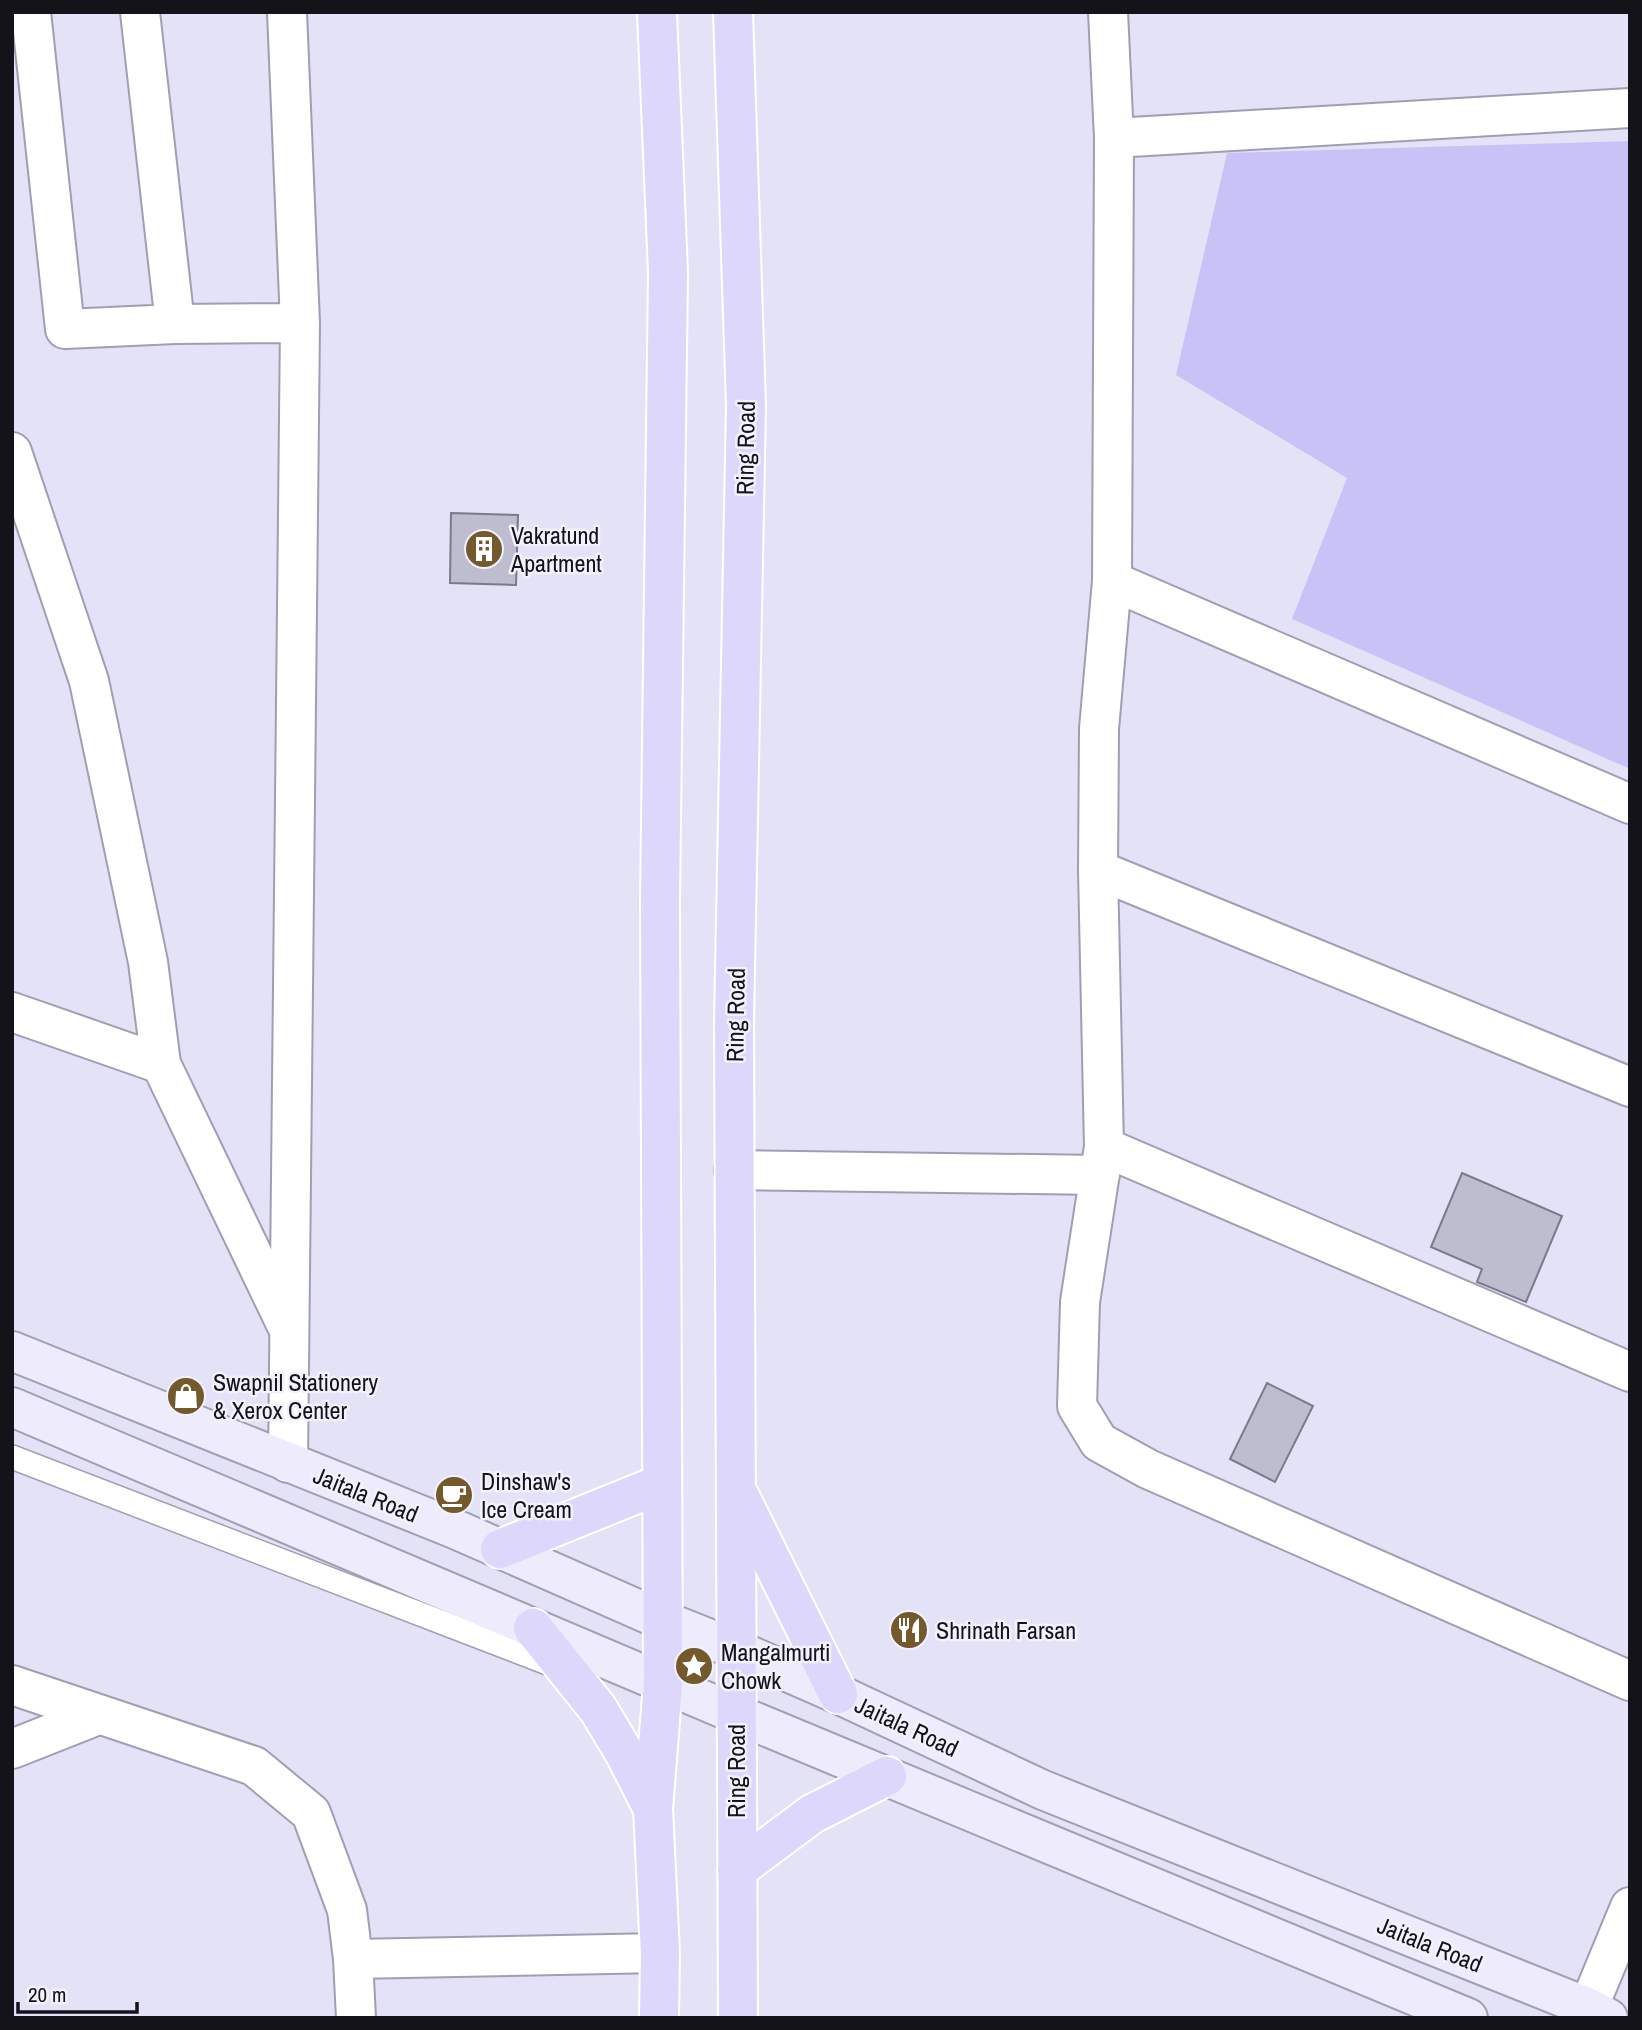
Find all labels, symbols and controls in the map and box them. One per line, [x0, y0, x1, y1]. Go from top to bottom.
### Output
street label: Ring Road [728, 401, 762, 495]
place label: Vakratund Apartment [510, 519, 602, 579]
building icon: Vakratund Apartment [463, 528, 505, 570]
street label: Ring Road [718, 968, 752, 1062]
place label: Swapnil Stationery & Xerox Center [213, 1366, 378, 1426]
shop icon: Swapnil Stationery & Xerox Center [165, 1375, 207, 1417]
street label: Jaitala Road [309, 1458, 423, 1530]
place label: Dinshaw's Ice Cream [481, 1465, 572, 1525]
cafe icon: Dinshaw's Ice Cream [433, 1474, 475, 1516]
restaurant icon: Shrinath Farsan [888, 1609, 930, 1651]
place label: Shrinath Farsan [936, 1614, 1076, 1646]
place label: Mangalmurti Chowk [721, 1636, 830, 1696]
place icon: Mangalmurti Chowk [673, 1645, 715, 1687]
street label: Jaitala Road [850, 1688, 964, 1764]
street label: Ring Road [720, 1724, 752, 1818]
street label: Jaitala Road [1373, 1908, 1487, 1980]
scale bar [18, 1970, 136, 2014]
text: 20 m [28, 1980, 66, 2009]

